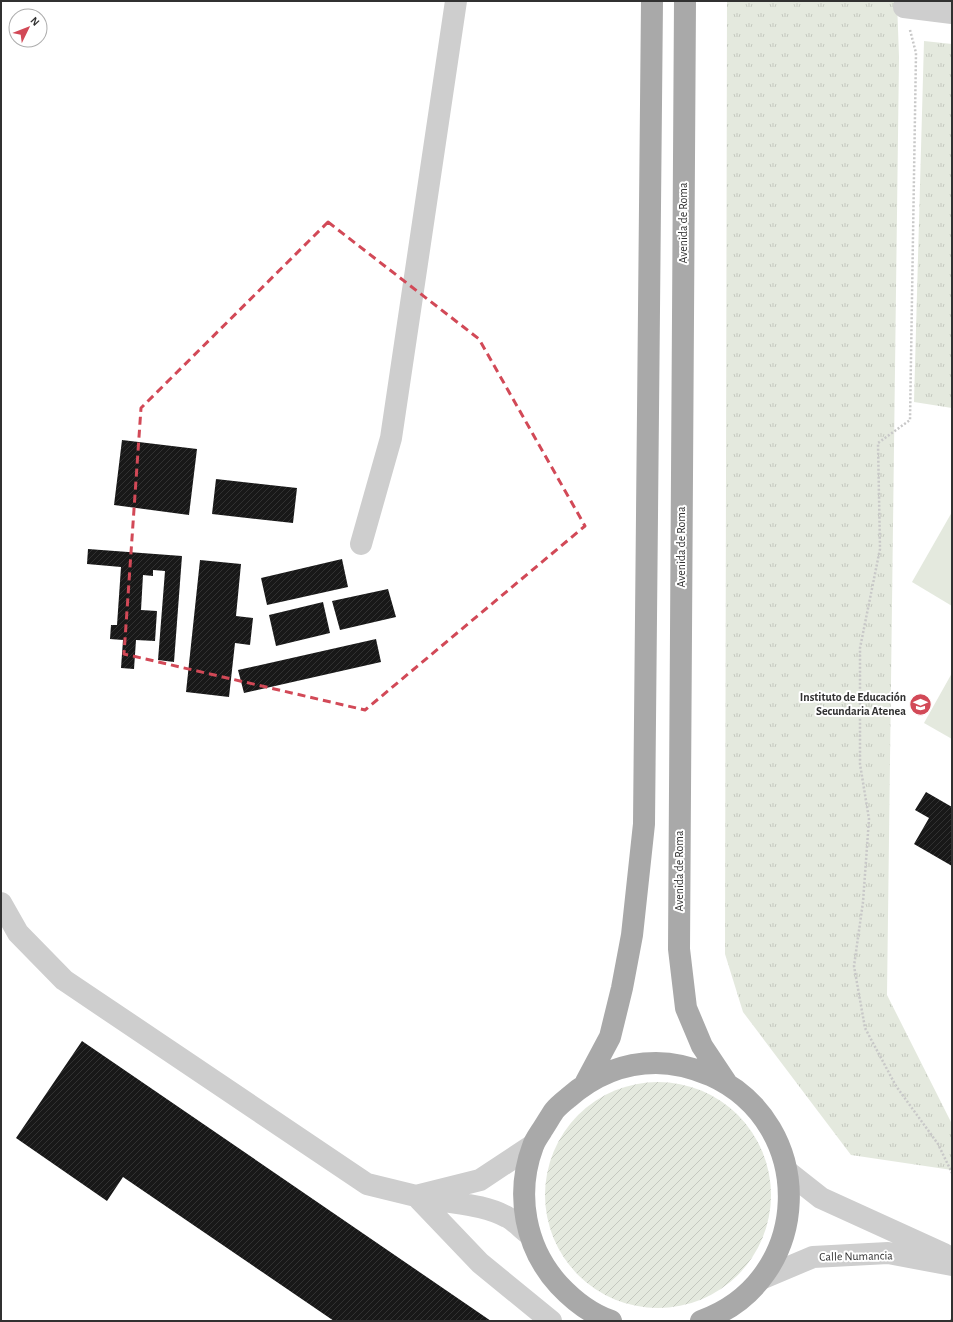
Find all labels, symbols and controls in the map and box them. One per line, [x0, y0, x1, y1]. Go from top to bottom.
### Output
north arrow [8, 8, 48, 48]
text: N [28, 15, 42, 28]
street label: Avenida de Roma [677, 182, 689, 263]
street label: Avenida de Roma [675, 506, 687, 587]
place label: Instituto de Educación Secundaria Atenea [800, 691, 906, 717]
school or university icon: Instituto de Educación Secundaria Atenea [908, 691, 934, 717]
street label: Avenida de Roma [673, 830, 685, 911]
street label: Calle Numancia [819, 1249, 893, 1263]

